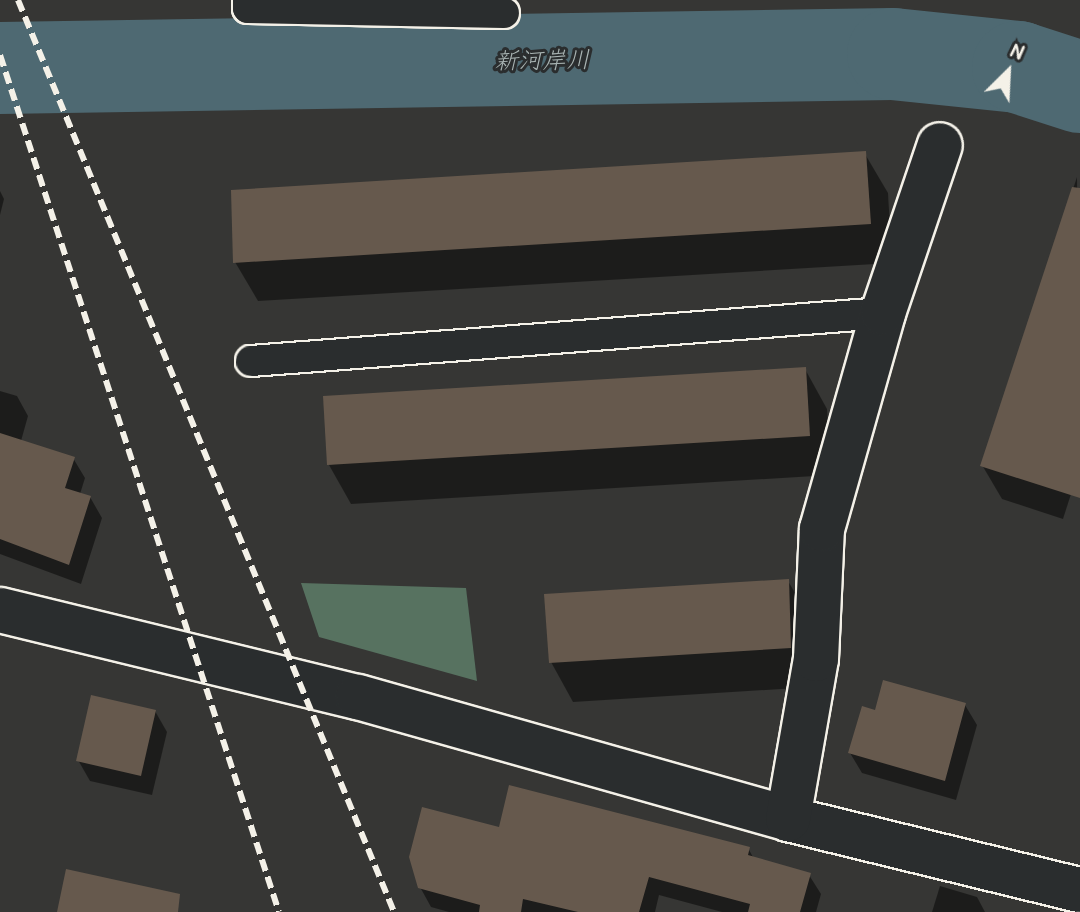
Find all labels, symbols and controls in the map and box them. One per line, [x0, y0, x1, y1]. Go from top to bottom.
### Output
north arrow [968, 32, 1048, 112]
text: N [1006, 34, 1029, 66]
water label: 新河岸川 [494, 45, 590, 75]

